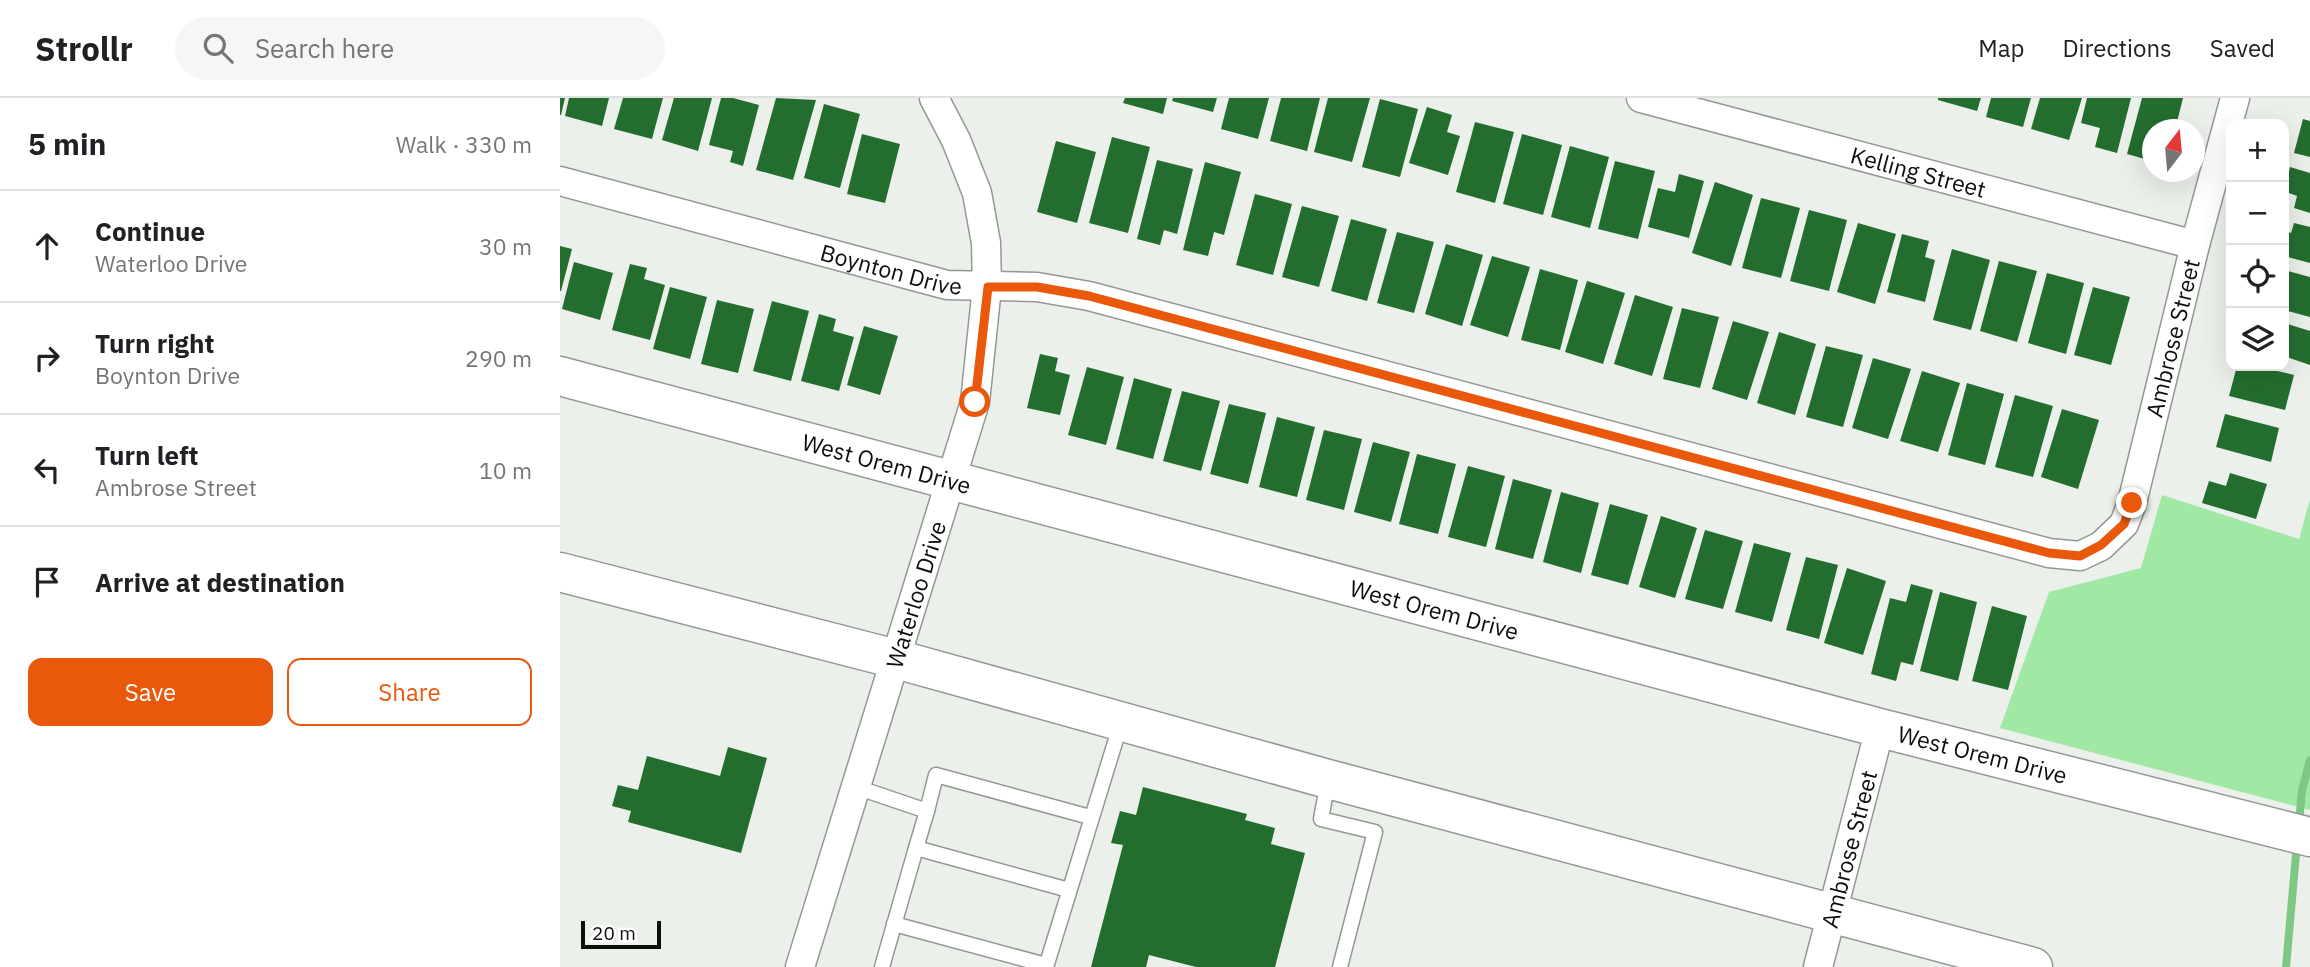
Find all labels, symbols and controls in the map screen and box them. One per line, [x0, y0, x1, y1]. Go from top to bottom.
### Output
search box [175, 17, 665, 80]
text: Strollr [35, 27, 133, 70]
icon: search [199, 29, 237, 67]
text: Search here [255, 31, 394, 65]
text: Map [1978, 32, 2024, 64]
text: Directions [2062, 32, 2172, 64]
text: Saved [2210, 32, 2275, 64]
north arrow [2142, 119, 2205, 182]
map controls [2226, 119, 2289, 371]
button: + [2226, 119, 2289, 182]
text: 5 min [28, 124, 106, 163]
text: Walk · 330 m [396, 129, 532, 159]
street label: Kelling Street [1848, 139, 1989, 204]
button: − [2226, 182, 2289, 245]
text: Continue [95, 214, 205, 248]
icon: ahead [28, 227, 66, 265]
text: 30 m [479, 231, 532, 261]
street label: Boynton Drive [817, 237, 962, 300]
button: locate [2226, 245, 2289, 308]
text: Waterloo Drive [95, 248, 247, 278]
street label: Ambrose Street [2139, 256, 2206, 420]
button: layers [2226, 308, 2289, 371]
text: Turn right [95, 326, 214, 360]
icon: right [28, 339, 66, 377]
text: 290 m [465, 343, 532, 373]
text: Boynton Drive [95, 360, 240, 390]
route start [959, 386, 990, 417]
street label: West Orem Drive [799, 426, 974, 500]
text: Turn left [95, 438, 198, 472]
icon: left [28, 451, 66, 489]
text: 10 m [479, 455, 532, 485]
text: Ambrose Street [95, 472, 257, 502]
route end [2116, 487, 2147, 518]
street label: Waterloo Drive [878, 517, 952, 672]
icon: arrive [28, 563, 66, 601]
text: Arrive at destination [95, 565, 345, 599]
street label: West Orem Drive [1347, 572, 1522, 646]
button: Save [28, 658, 273, 726]
button: Share [287, 658, 532, 726]
street label: West Orem Drive [1895, 718, 2070, 790]
street label: Ambrose Street [1814, 767, 1883, 931]
scale bar [581, 918, 662, 950]
text: 20 m [592, 921, 636, 945]

